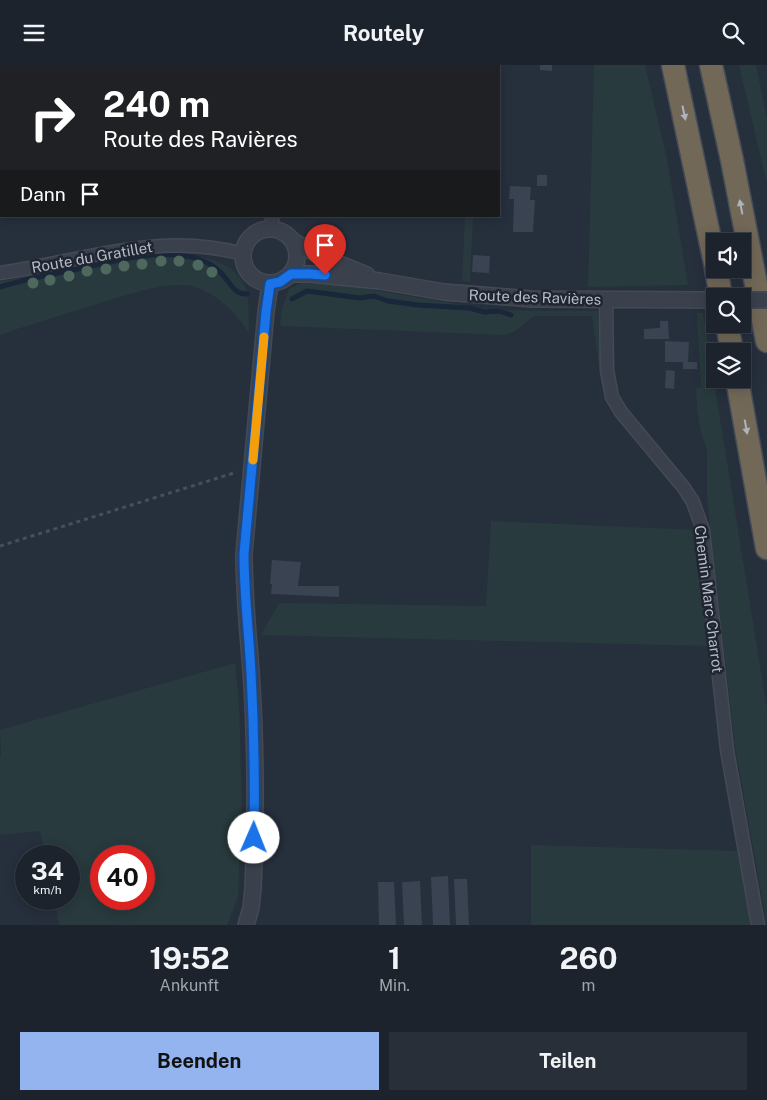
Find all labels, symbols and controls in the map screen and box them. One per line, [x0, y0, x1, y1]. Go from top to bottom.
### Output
icon: menu [20, 19, 48, 47]
icon: search [719, 19, 747, 47]
text: Routely [343, 20, 424, 46]
text: 240 m [103, 84, 210, 125]
icon: right [20, 85, 85, 150]
one-way arrow [680, 105, 688, 120]
text: Route des Ravières [103, 126, 298, 152]
icon: arrive [76, 180, 104, 208]
text: Dann [20, 183, 66, 205]
one-way arrow [737, 199, 745, 215]
pin [304, 224, 346, 275]
icon: arrive [311, 231, 339, 259]
map controls [706, 233, 751, 388]
button: sound [706, 233, 751, 278]
street label: Route du Gratillet [30, 238, 154, 276]
street label: Route des Ravières [468, 286, 602, 308]
button: search [706, 288, 751, 333]
button: layers [706, 343, 751, 388]
one-way arrow [742, 419, 750, 435]
street label: Chemin Marc Charrot [692, 524, 726, 674]
position arrow [227, 811, 279, 863]
speed limit sign: 40 [90, 845, 155, 910]
text: 34 [31, 856, 64, 886]
text: km/h [33, 883, 62, 897]
text: 19:52 [149, 940, 229, 976]
text: 1 [388, 940, 401, 976]
text: 260 [559, 940, 618, 976]
text: Ankunft [160, 976, 219, 995]
text: Min. [379, 976, 410, 995]
text: m [582, 976, 595, 995]
button: Beenden [20, 1032, 379, 1090]
button: Teilen [389, 1032, 747, 1090]

